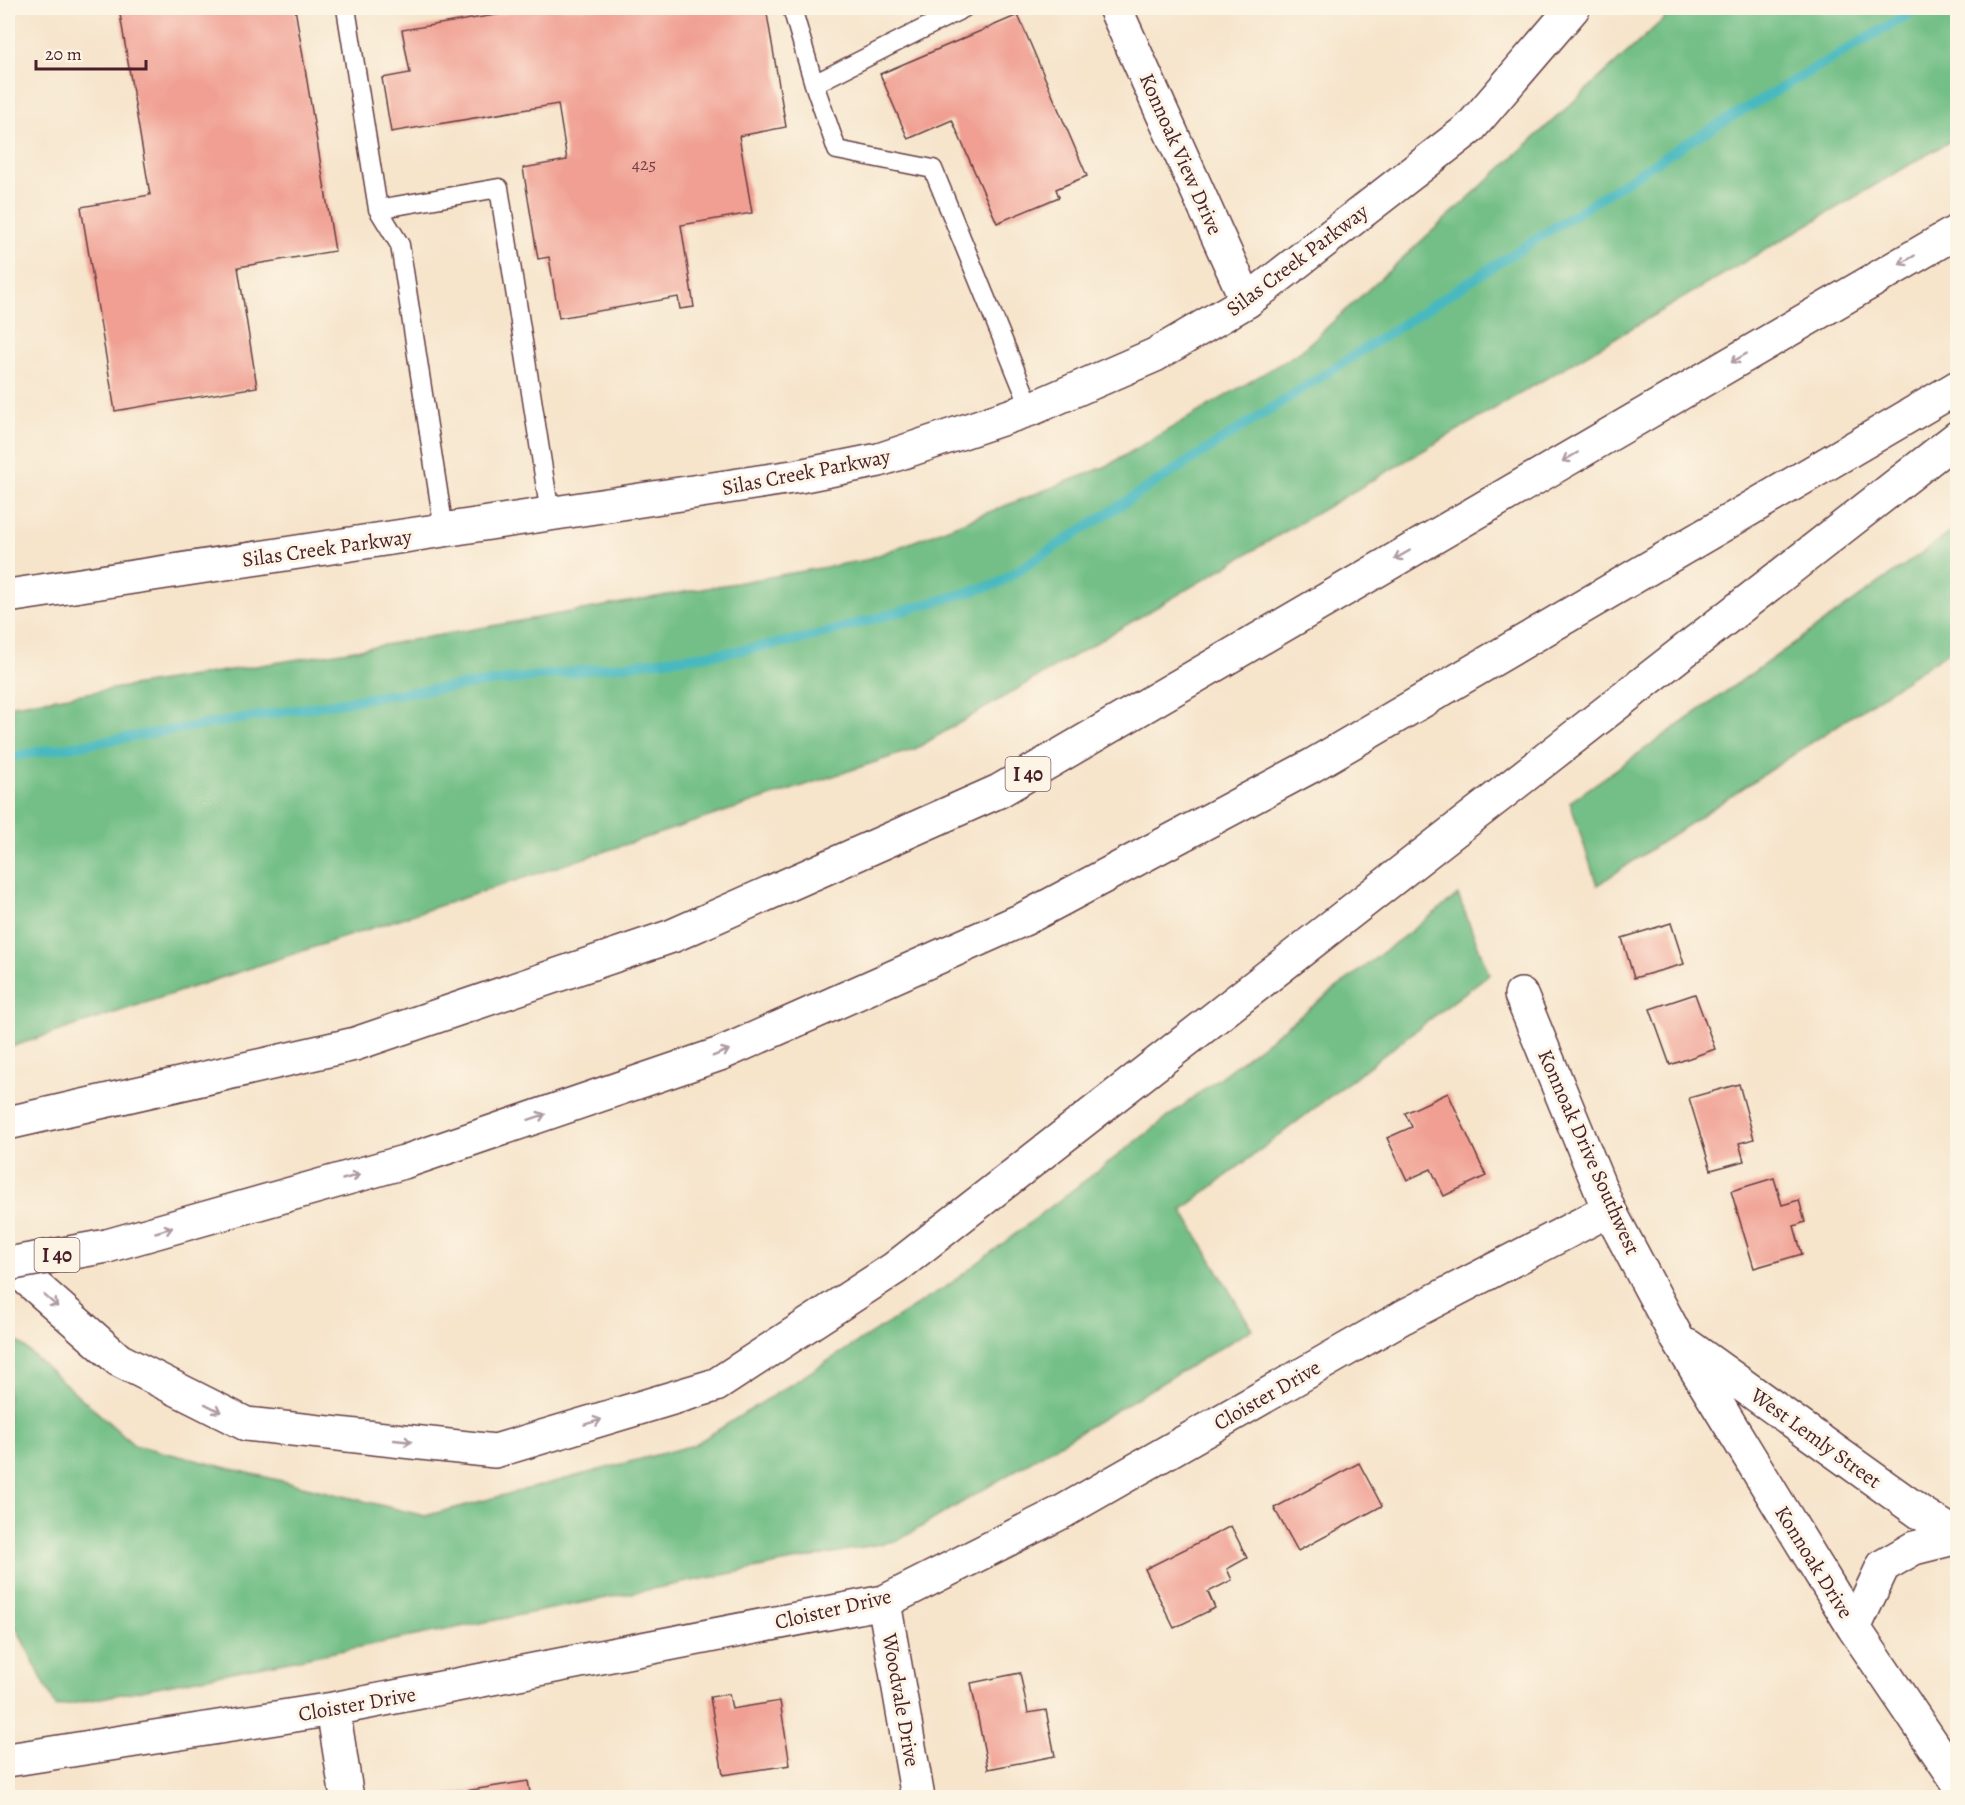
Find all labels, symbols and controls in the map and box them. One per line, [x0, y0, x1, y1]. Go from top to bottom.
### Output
scale bar [36, 33, 146, 71]
text: 20 m [45, 42, 82, 66]
street label: Konnoak View Drive [1133, 69, 1229, 239]
house number: 425 [632, 152, 656, 176]
street label: Silas Creek Parkway [1220, 197, 1374, 323]
one-way arrow [1899, 254, 1916, 266]
one-way arrow [1731, 353, 1748, 365]
street label: Silas Creek Parkway [719, 442, 893, 502]
one-way arrow [1562, 451, 1579, 463]
street label: Silas Creek Parkway [240, 522, 414, 574]
one-way arrow [1394, 550, 1411, 562]
road number: I 40 [1006, 757, 1050, 791]
street label: Konnoak Drive Southwest [1531, 1045, 1647, 1259]
one-way arrow [711, 1047, 730, 1058]
one-way arrow [527, 1110, 546, 1121]
one-way arrow [341, 1171, 360, 1182]
one-way arrow [154, 1224, 173, 1235]
road number: I 40 [34, 1238, 80, 1272]
one-way arrow [44, 1294, 59, 1308]
street label: Cloister Drive [1209, 1353, 1325, 1437]
street label: West Lemly Street [1744, 1381, 1887, 1495]
one-way arrow [203, 1402, 221, 1414]
one-way arrow [583, 1416, 602, 1427]
one-way arrow [392, 1436, 412, 1447]
street label: Konnoak Drive [1768, 1500, 1860, 1624]
street label: Cloister Drive [772, 1582, 894, 1636]
street label: Woodvale Drive [875, 1630, 926, 1769]
street label: Cloister Drive [296, 1680, 418, 1728]

